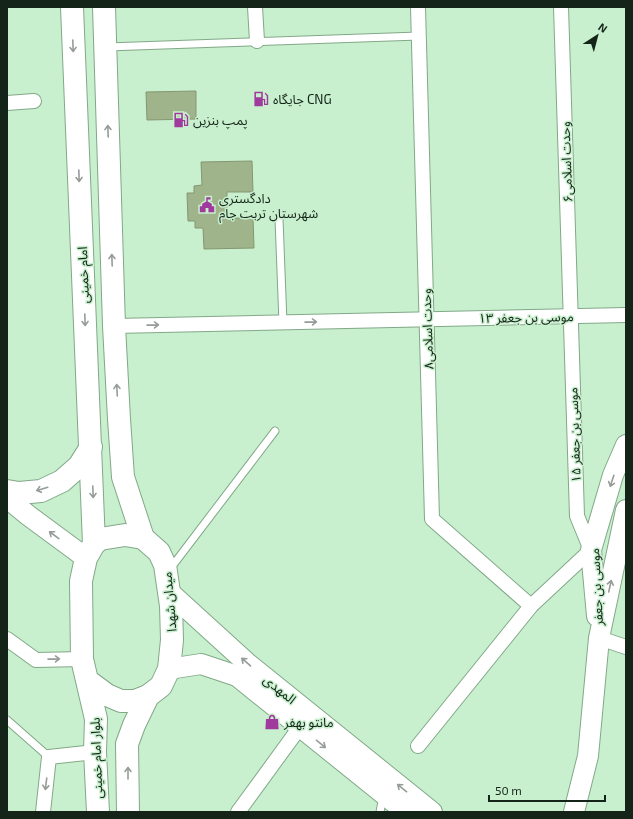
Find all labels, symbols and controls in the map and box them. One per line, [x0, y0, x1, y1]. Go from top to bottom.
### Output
north arrow [577, 16, 617, 56]
text: N [596, 20, 610, 35]
one-way arrow [70, 39, 77, 52]
fuel station icon: جایگاه CNG [252, 90, 270, 108]
place label: جایگاه CNG [273, 91, 332, 107]
fuel station icon: پمپ بنزین [172, 111, 190, 129]
place label: پمپ بنزین [193, 112, 248, 130]
street label: وحدت اسلامی۶ [557, 121, 576, 203]
one-way arrow [104, 124, 112, 137]
one-way arrow [75, 169, 82, 182]
place label: دادگستری شهرستان تربت جام [219, 190, 318, 223]
public building icon: دادگستری شهرستان تربت جام [198, 196, 216, 214]
street label: امام خمینی [74, 246, 94, 304]
one-way arrow [108, 254, 116, 267]
street label: وحدت اسلامی۸ [418, 288, 437, 370]
street label: موسی بن جعفر ۱۳ [478, 308, 574, 327]
one-way arrow [81, 313, 88, 326]
one-way arrow [304, 318, 317, 326]
one-way arrow [146, 321, 159, 329]
one-way arrow [114, 384, 121, 397]
street label: موسی بن جعفر ۱۵ [564, 387, 585, 483]
one-way arrow [607, 474, 615, 486]
one-way arrow [89, 485, 96, 498]
one-way arrow [36, 486, 49, 493]
one-way arrow [49, 530, 60, 539]
street label: موسی بن جعفر [586, 548, 607, 627]
street label: میدان شهدا [158, 571, 181, 633]
one-way arrow [606, 580, 614, 593]
one-way arrow [47, 655, 60, 663]
one-way arrow [241, 657, 252, 666]
street label: المهدی [260, 671, 300, 708]
shop icon: مانتو بهفر [263, 713, 281, 731]
place label: مانتو بهفر [283, 714, 334, 731]
street label: بلوار امام خمینی [87, 717, 107, 799]
one-way arrow [316, 740, 327, 749]
one-way arrow [124, 767, 132, 780]
one-way arrow [42, 777, 50, 790]
scale bar [489, 777, 605, 803]
one-way arrow [396, 783, 407, 792]
text: 50 m [495, 783, 522, 797]

